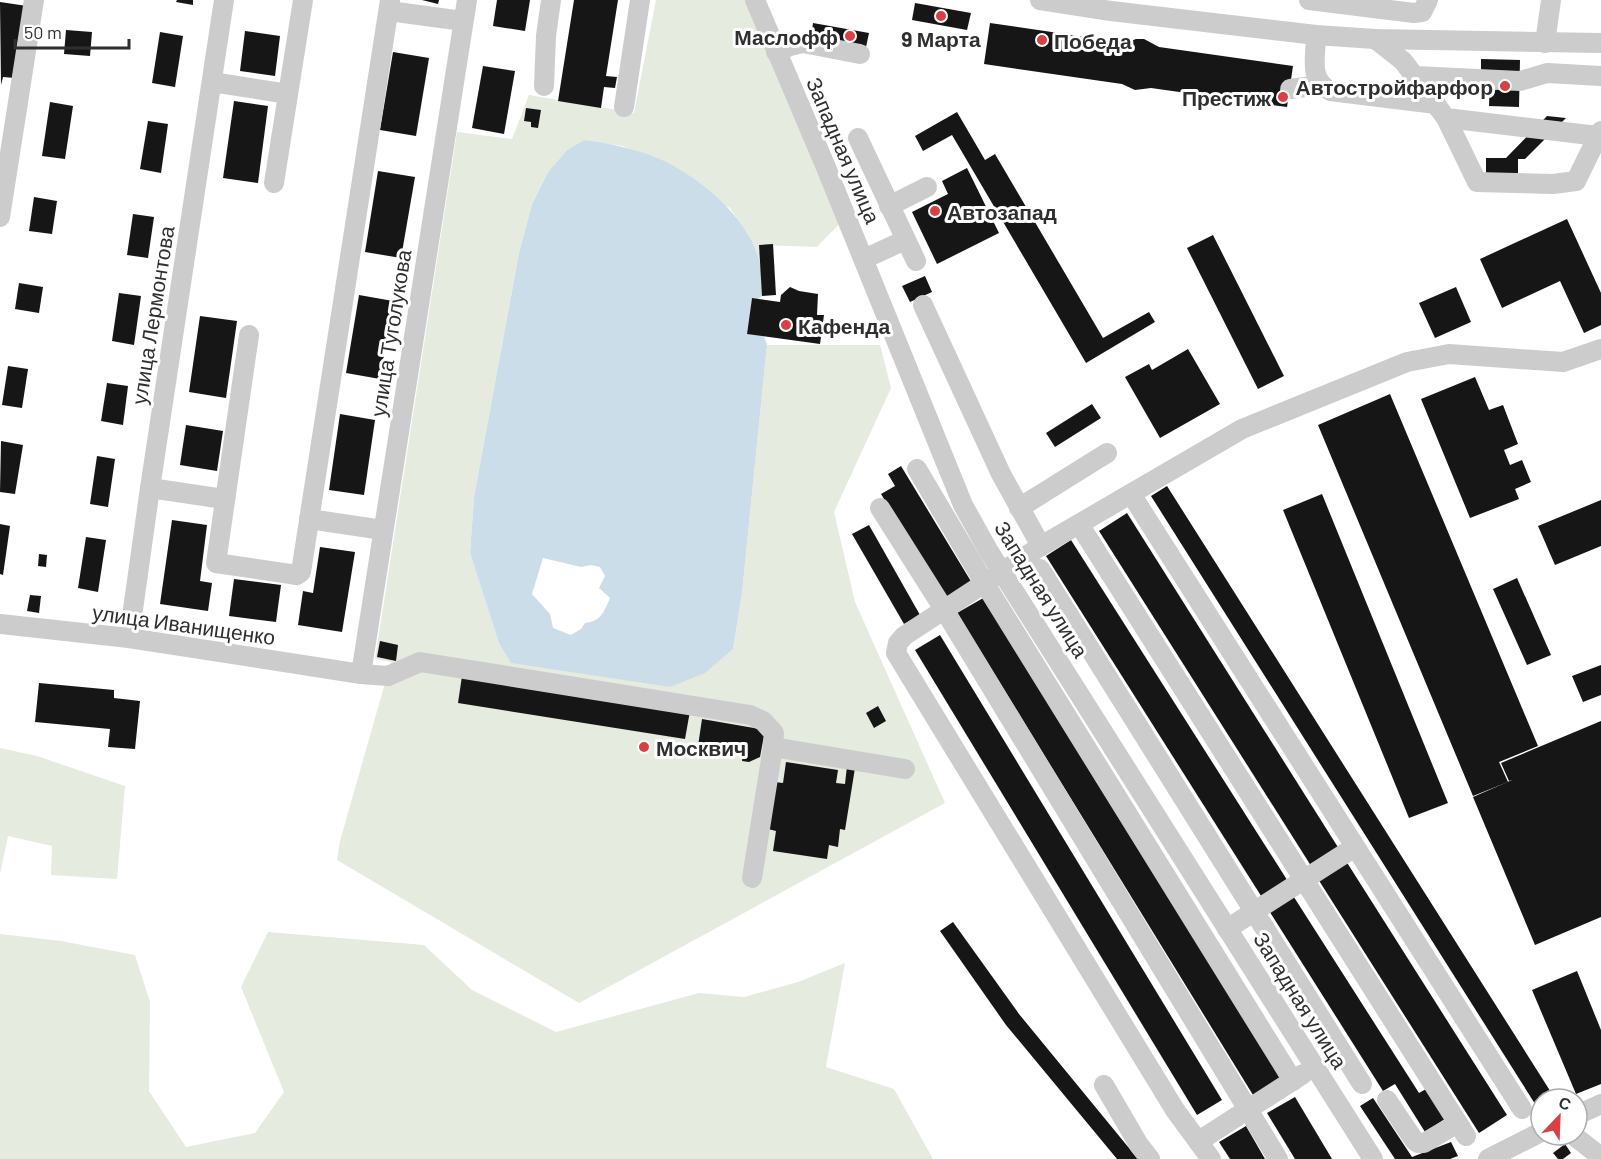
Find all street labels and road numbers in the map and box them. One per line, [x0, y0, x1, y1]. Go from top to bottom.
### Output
street label: Западная улица [802, 73, 886, 227]
street label: улица Лермонтова [126, 224, 179, 406]
street label: улица Туголукова [364, 247, 416, 418]
street label: Западная улица [990, 516, 1094, 662]
street label: улица Иванищенко [91, 599, 277, 649]
street label: Западная улица [1249, 927, 1353, 1073]

